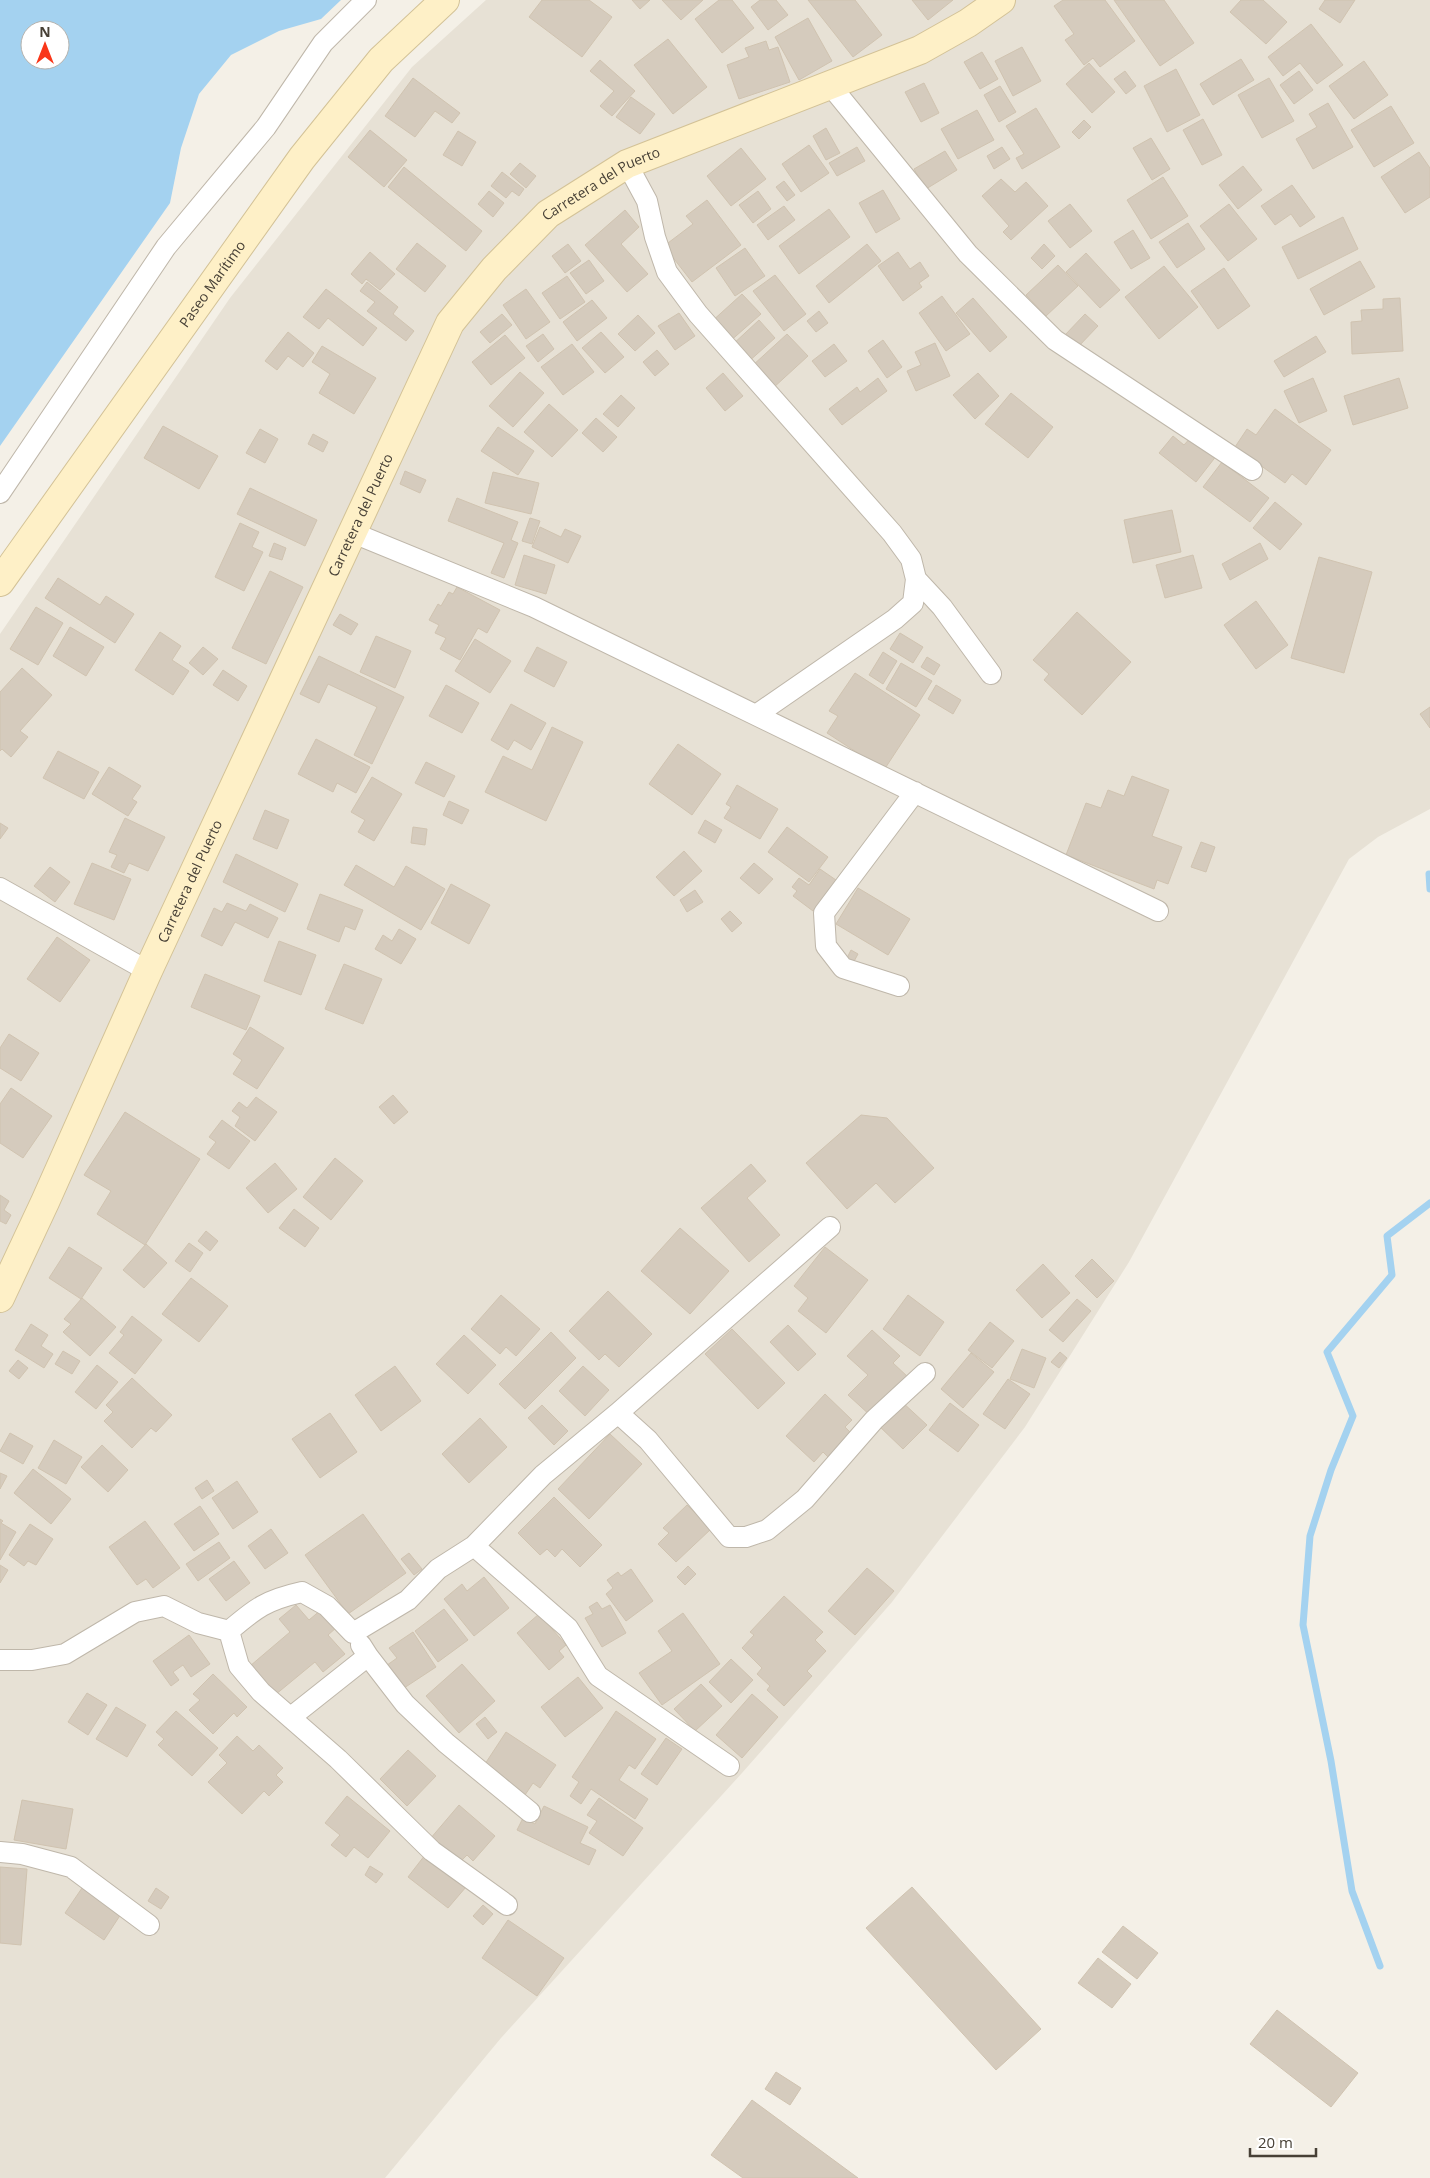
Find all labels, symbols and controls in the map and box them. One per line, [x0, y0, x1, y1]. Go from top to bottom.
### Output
north arrow [20, 20, 70, 70]
text: N [39, 22, 51, 41]
street label: Carretera del Puerto [537, 142, 663, 224]
street label: Paseo Marítimo [174, 236, 249, 331]
street label: Carretera del Puerto [323, 450, 397, 579]
street label: Carretera del Puerto [153, 816, 226, 946]
scale bar [1250, 2126, 1316, 2158]
text: 20 m [1258, 2132, 1293, 2152]

